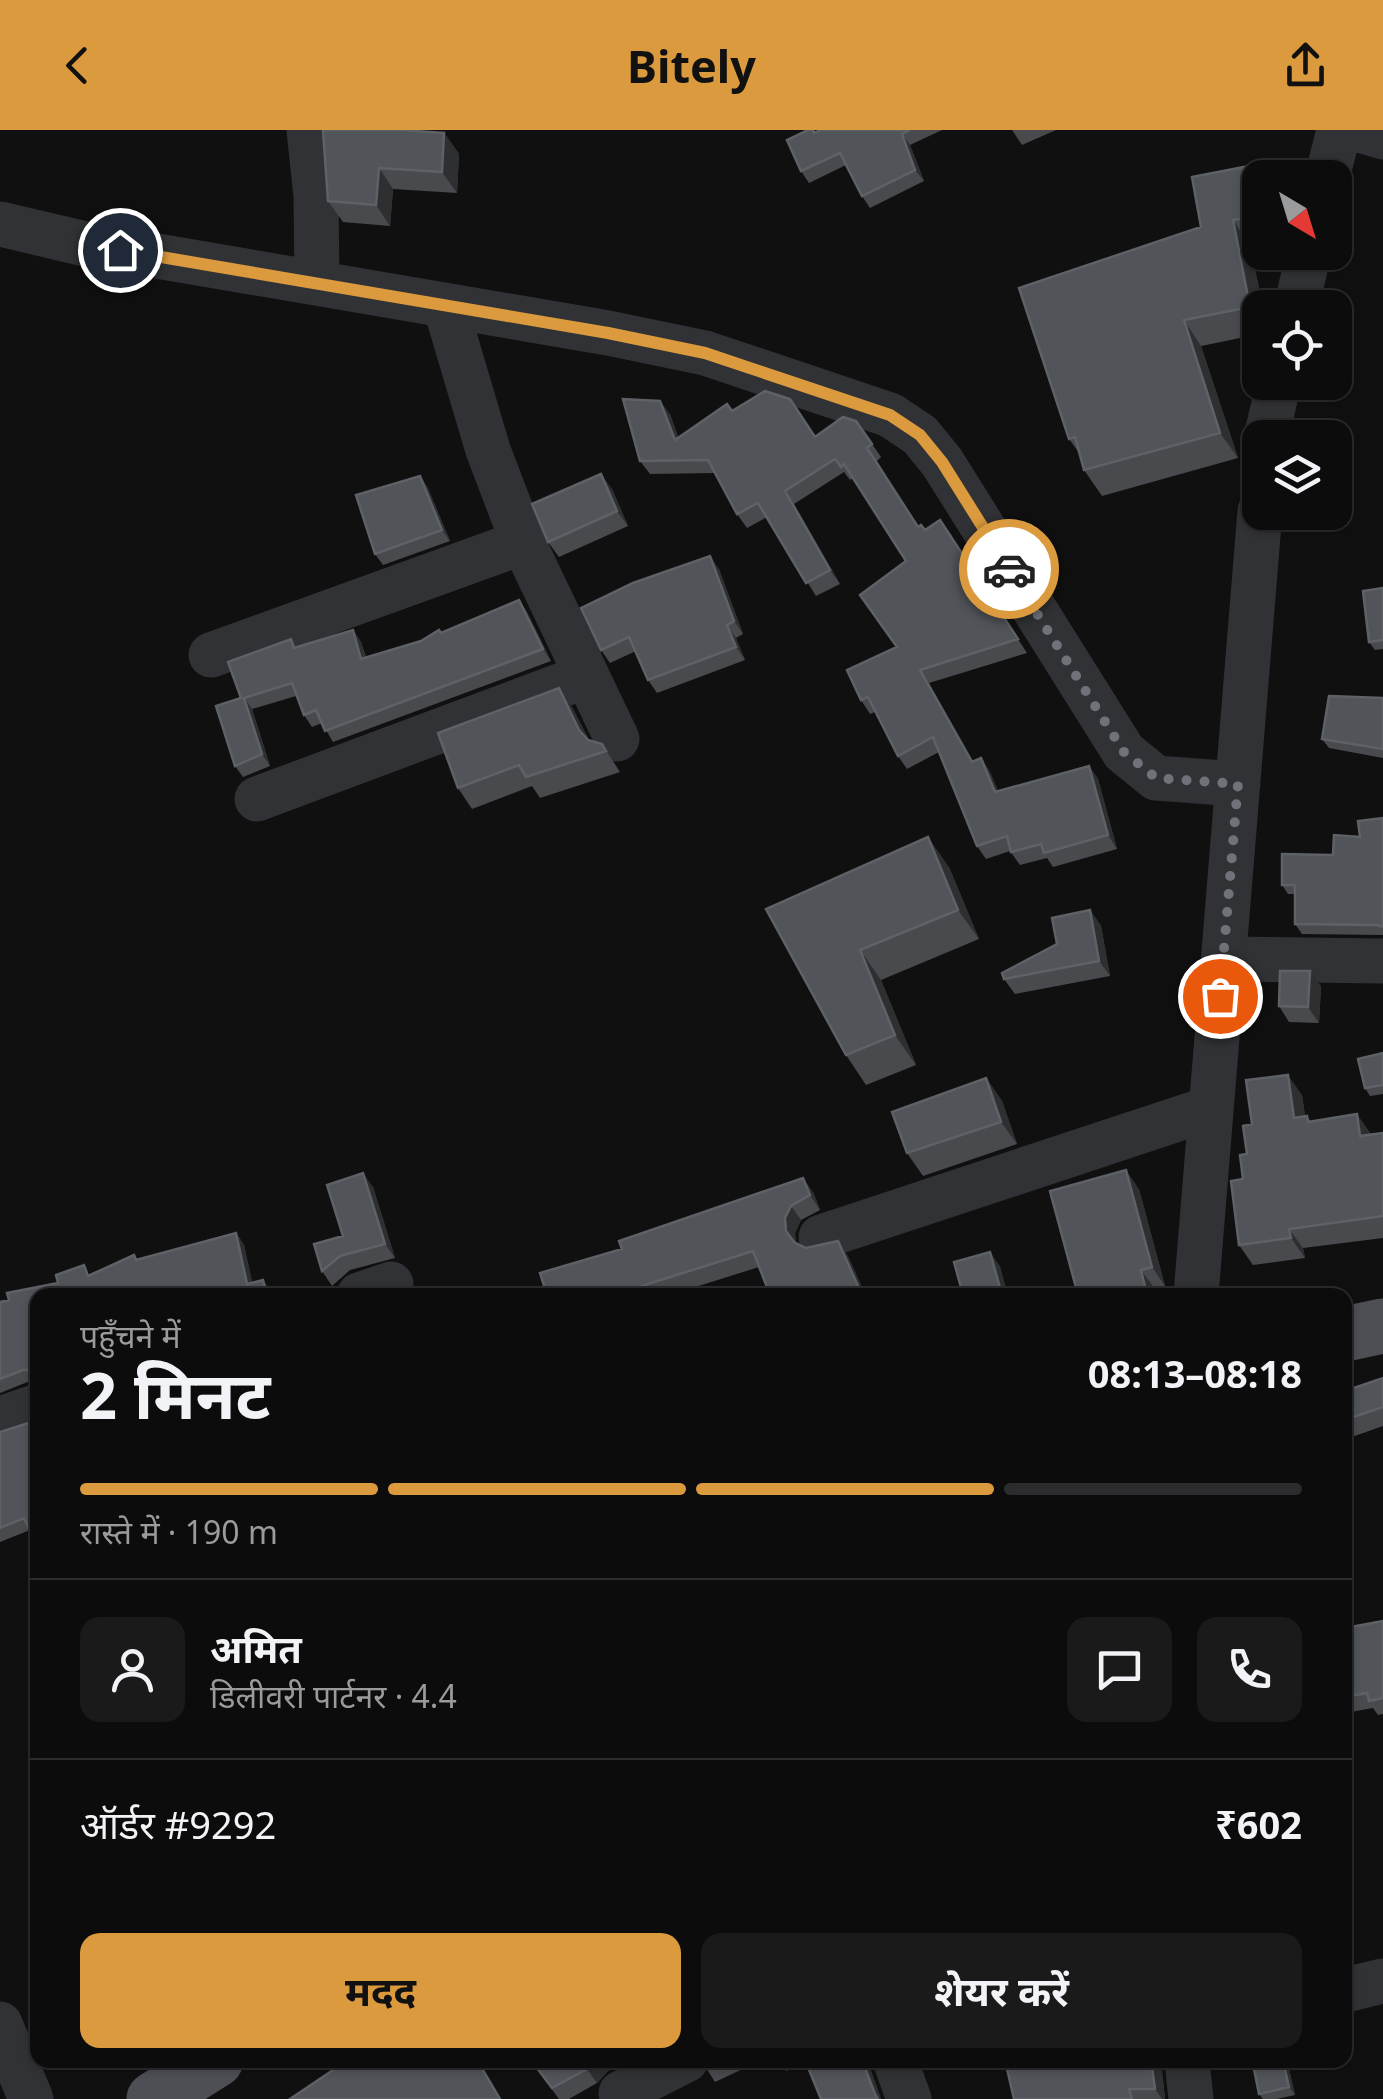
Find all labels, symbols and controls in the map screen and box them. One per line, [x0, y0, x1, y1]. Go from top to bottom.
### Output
text: Bitely [627, 35, 756, 96]
icon: back [50, 38, 105, 93]
icon: share [1278, 38, 1333, 93]
north arrow [1242, 160, 1352, 270]
map controls [1242, 160, 1352, 530]
pin [78, 208, 163, 293]
icon: home [93, 223, 148, 278]
button: locate [1242, 290, 1352, 400]
button: layers [1242, 420, 1352, 530]
courier [959, 519, 1059, 619]
icon: car [982, 542, 1037, 597]
pin [1178, 954, 1263, 1039]
icon: bag [1193, 969, 1248, 1024]
text: पहुँचने में [80, 1314, 181, 1357]
text: 08:13–08:18 [1088, 1347, 1302, 1399]
text: 2 मिनट [80, 1350, 271, 1438]
text: रास्ते में · 190 m [80, 1510, 278, 1553]
button: person [80, 1617, 185, 1722]
button: chat [1067, 1617, 1172, 1722]
button: phone [1197, 1617, 1302, 1722]
text: अमित [210, 1622, 302, 1674]
text: डिलीवरी पार्टनर · 4.4 [210, 1674, 457, 1717]
text: ऑर्डर #9292 [80, 1798, 276, 1850]
text: ₹602 [1215, 1798, 1302, 1850]
button: मदद [80, 1933, 681, 2048]
button: शेयर करें [701, 1933, 1302, 2048]

